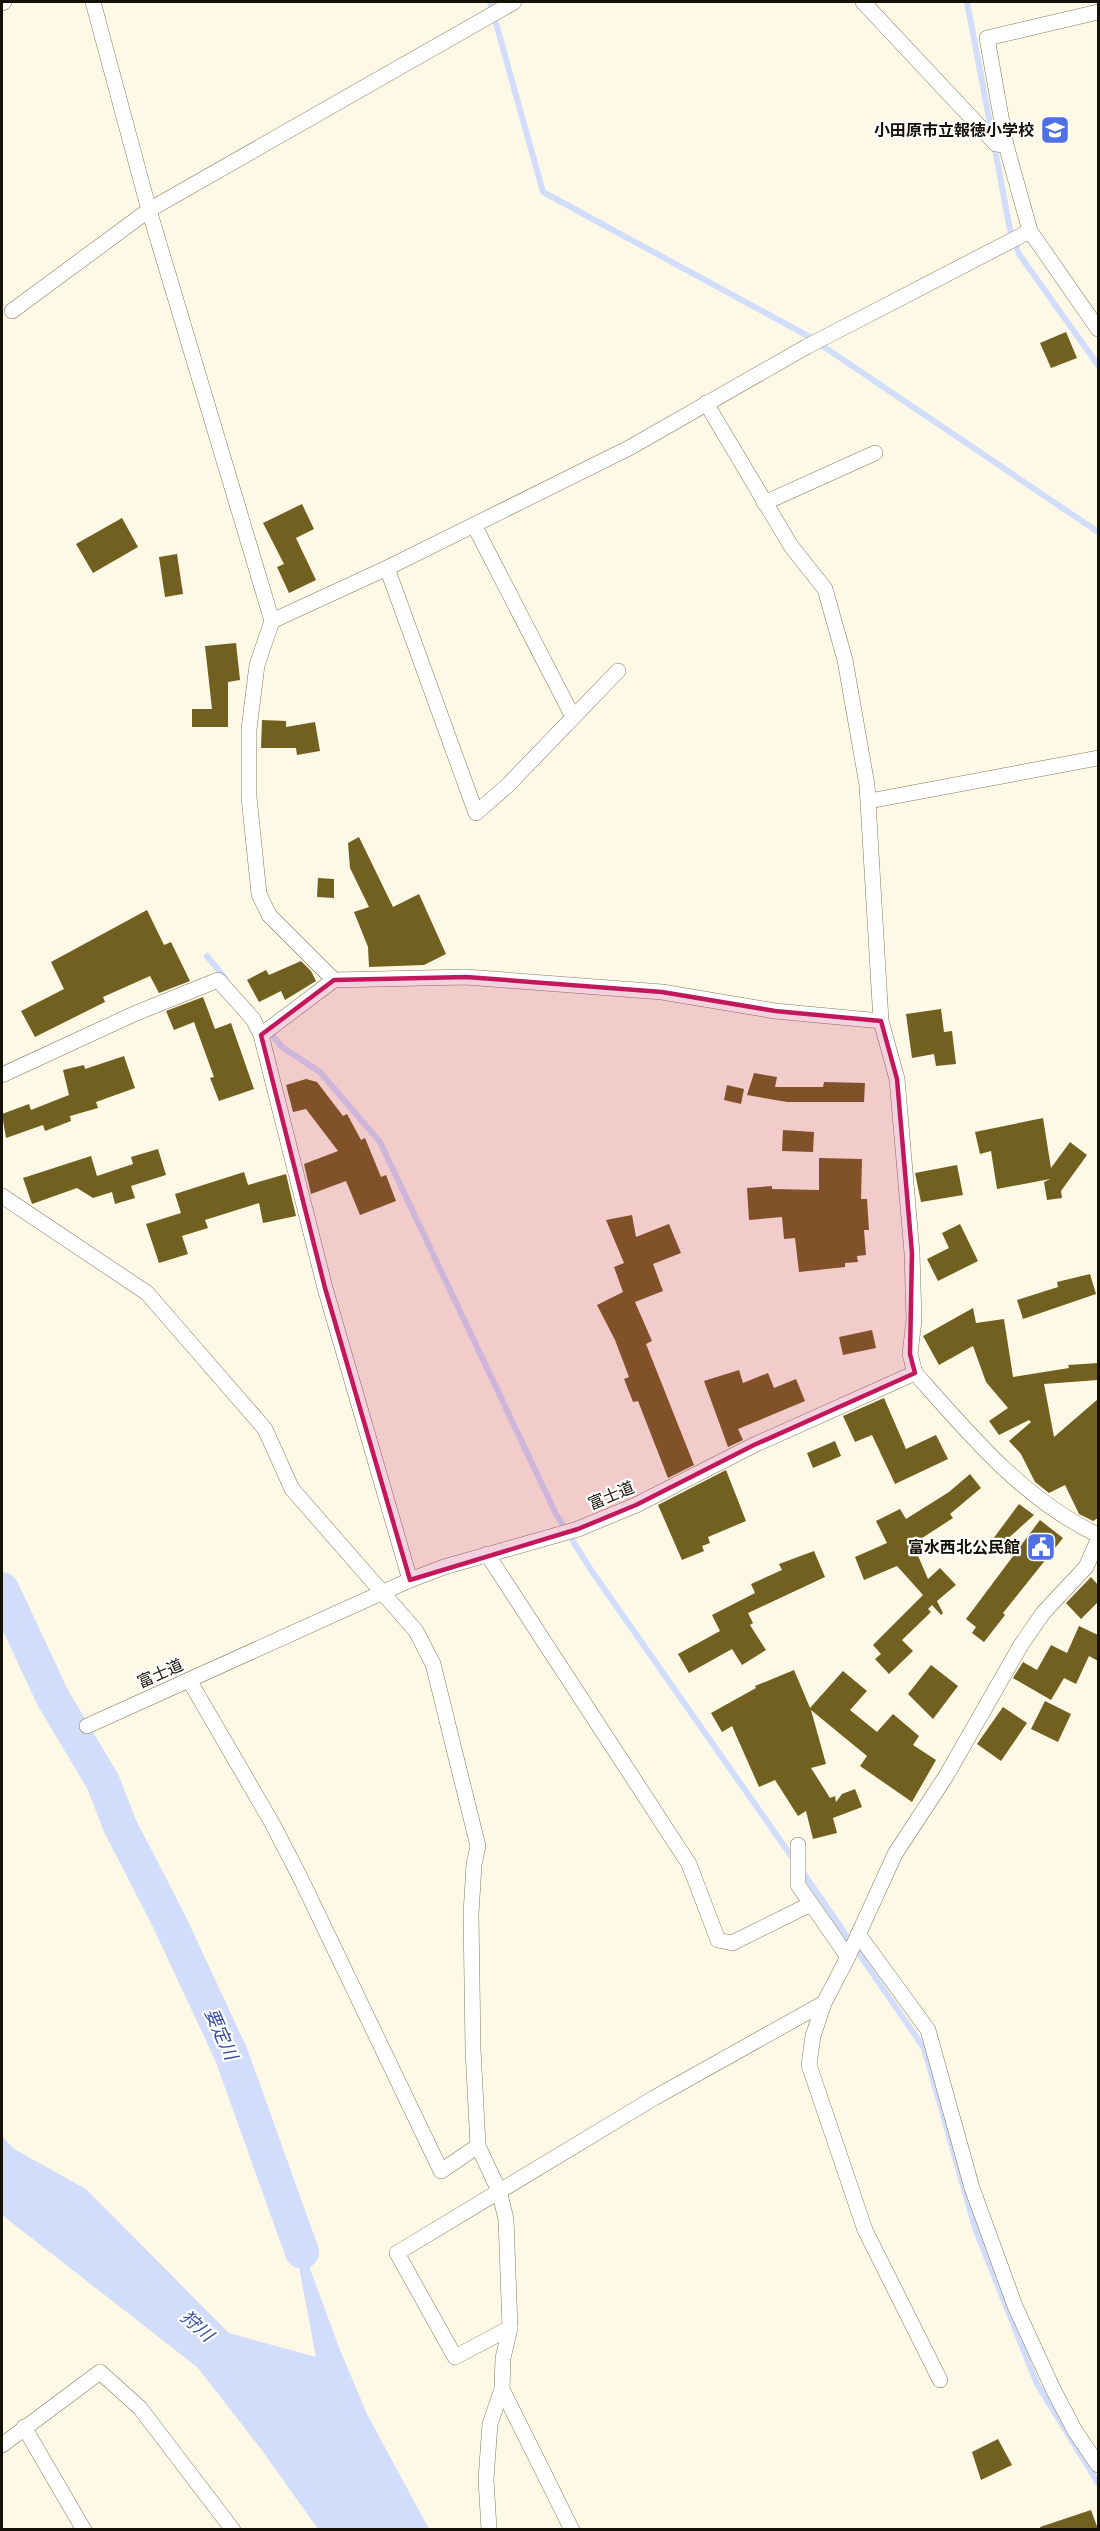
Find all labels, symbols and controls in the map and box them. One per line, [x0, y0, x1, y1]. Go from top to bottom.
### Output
school or university icon: 小田原市立報徳小学校 [1039, 114, 1071, 146]
place label: 小田原市立報徳小学校 [874, 119, 1034, 141]
street label: 富士道 [585, 1475, 637, 1515]
public building icon: 富水西北公民館 [1025, 1531, 1057, 1563]
place label: 富水西北公民館 [908, 1536, 1020, 1558]
street label: 富士道 [134, 1653, 186, 1693]
water label: 要定川 [200, 2004, 245, 2065]
water label: 狩川 [176, 2304, 221, 2348]

